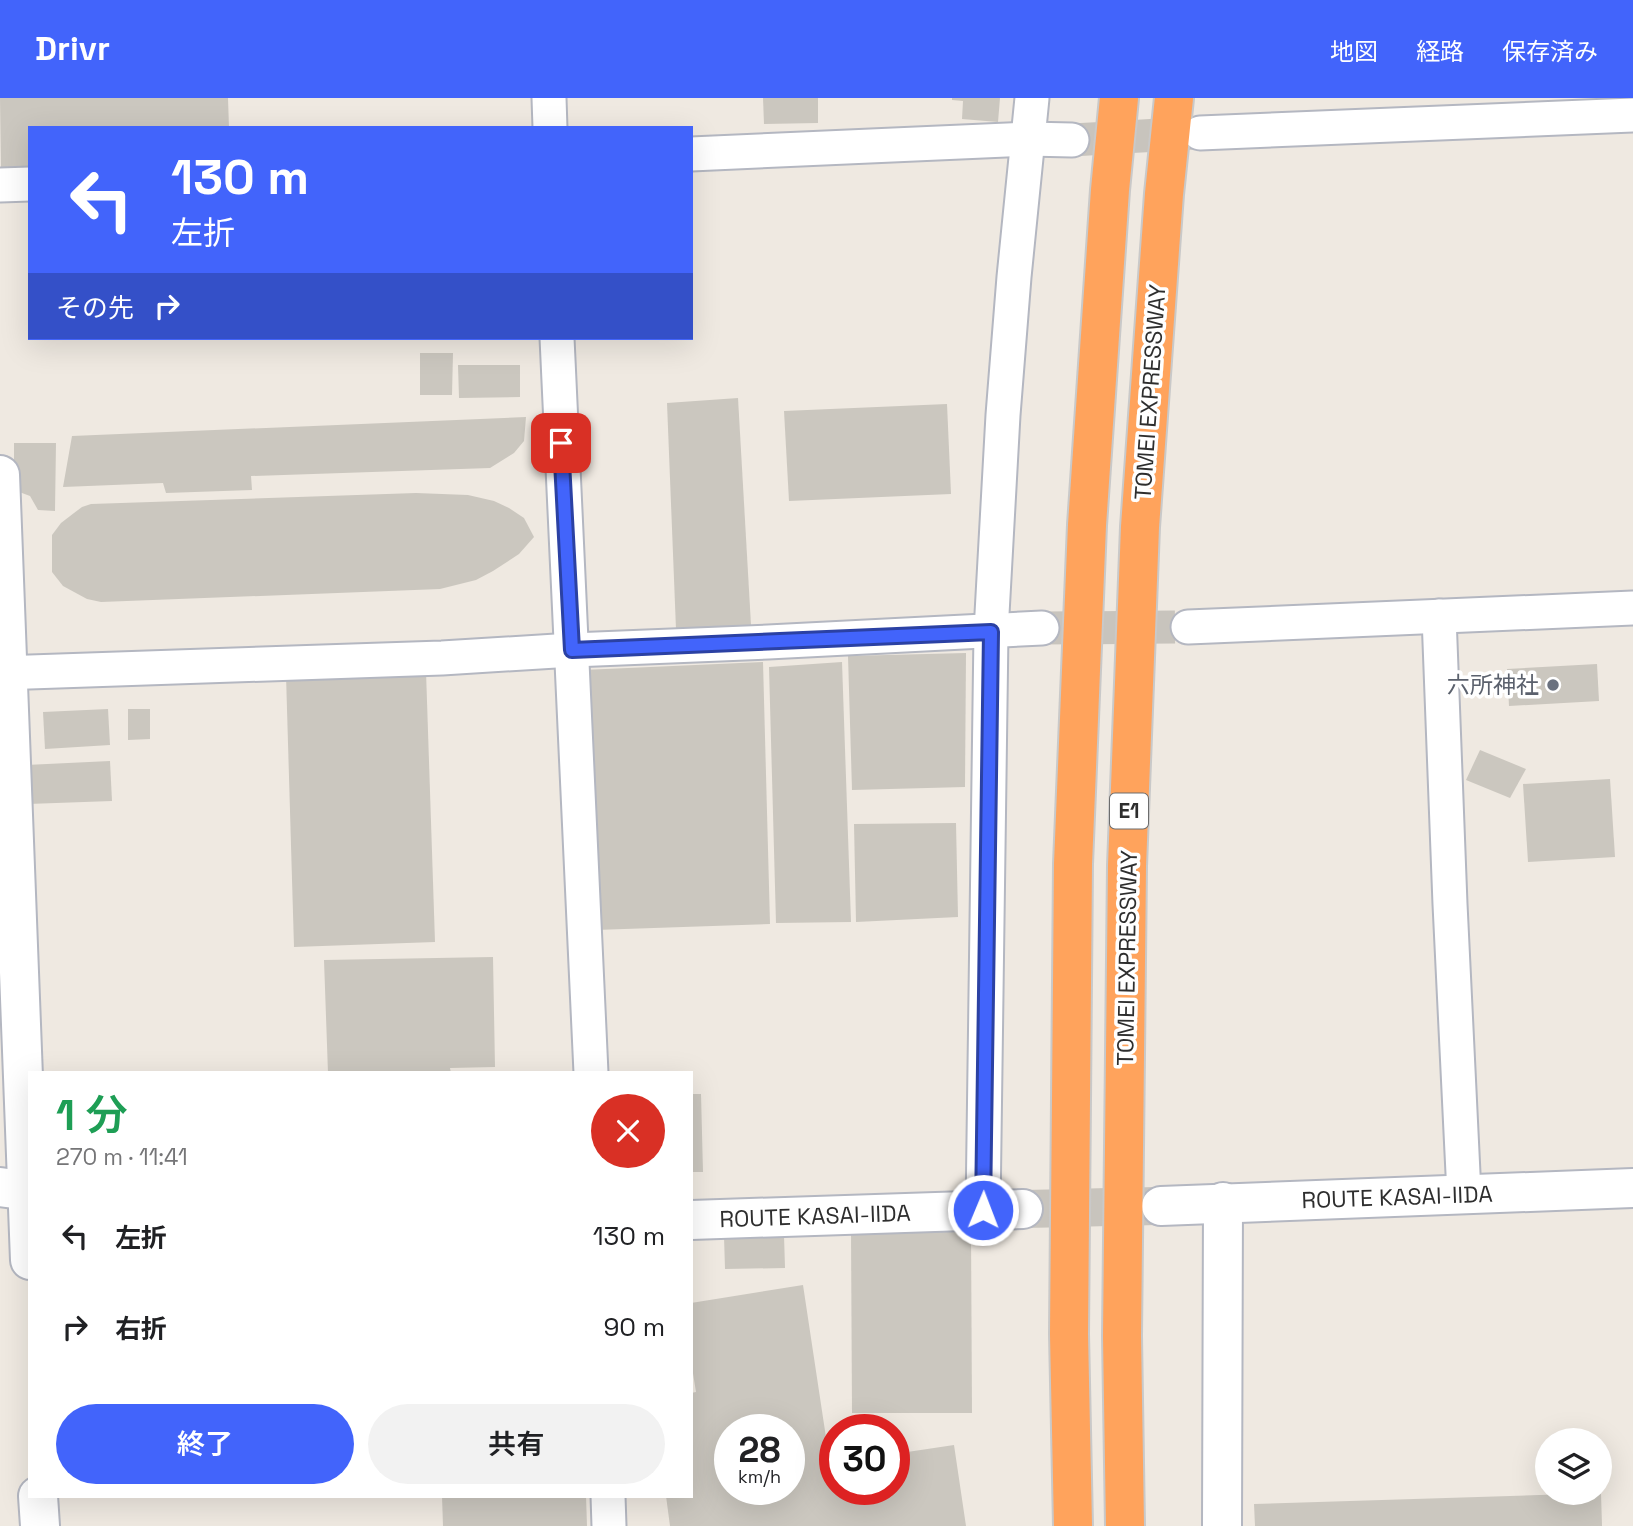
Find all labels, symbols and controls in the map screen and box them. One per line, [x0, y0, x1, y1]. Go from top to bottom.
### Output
text: Drivr [35, 28, 110, 70]
text: 地図 [1330, 36, 1378, 67]
text: 経路 [1416, 36, 1464, 67]
text: 保存済み [1502, 36, 1598, 67]
text: 130 m [171, 146, 309, 208]
icon: left [56, 154, 147, 245]
text: 左折 [171, 213, 235, 253]
street label: TOMEI EXPRESSWAY [1128, 283, 1172, 501]
icon: right [148, 287, 186, 325]
text: その先 [56, 291, 134, 325]
pin [531, 413, 591, 473]
icon: arrive [542, 424, 580, 462]
place label: 六所神社 [1447, 670, 1539, 700]
marker: 六所神社 [1545, 677, 1561, 693]
road number: E1 [1110, 794, 1148, 828]
street label: TOMEI EXPRESSWAY [1110, 850, 1144, 1066]
text: 1 分 [56, 1089, 128, 1142]
button: close [591, 1094, 665, 1168]
text: 270 m · 11:41 [56, 1142, 188, 1172]
position arrow [946, 1173, 1020, 1247]
street label: ROUTE KASAI-IIDA [1301, 1179, 1493, 1215]
street label: ROUTE KASAI-IIDA [719, 1198, 911, 1234]
icon: left [56, 1217, 94, 1255]
text: 130 m [593, 1219, 665, 1253]
text: 左折 [115, 1221, 167, 1255]
icon: right [56, 1308, 94, 1346]
text: 90 m [603, 1310, 665, 1344]
text: 右折 [115, 1312, 167, 1346]
button: 終了 [56, 1404, 354, 1484]
button: 共有 [368, 1404, 665, 1484]
speed limit sign: 30 [819, 1414, 910, 1505]
text: 28 [739, 1428, 780, 1472]
map controls [1535, 1428, 1612, 1505]
button: layers [1535, 1428, 1612, 1505]
text: km/h [738, 1465, 781, 1488]

